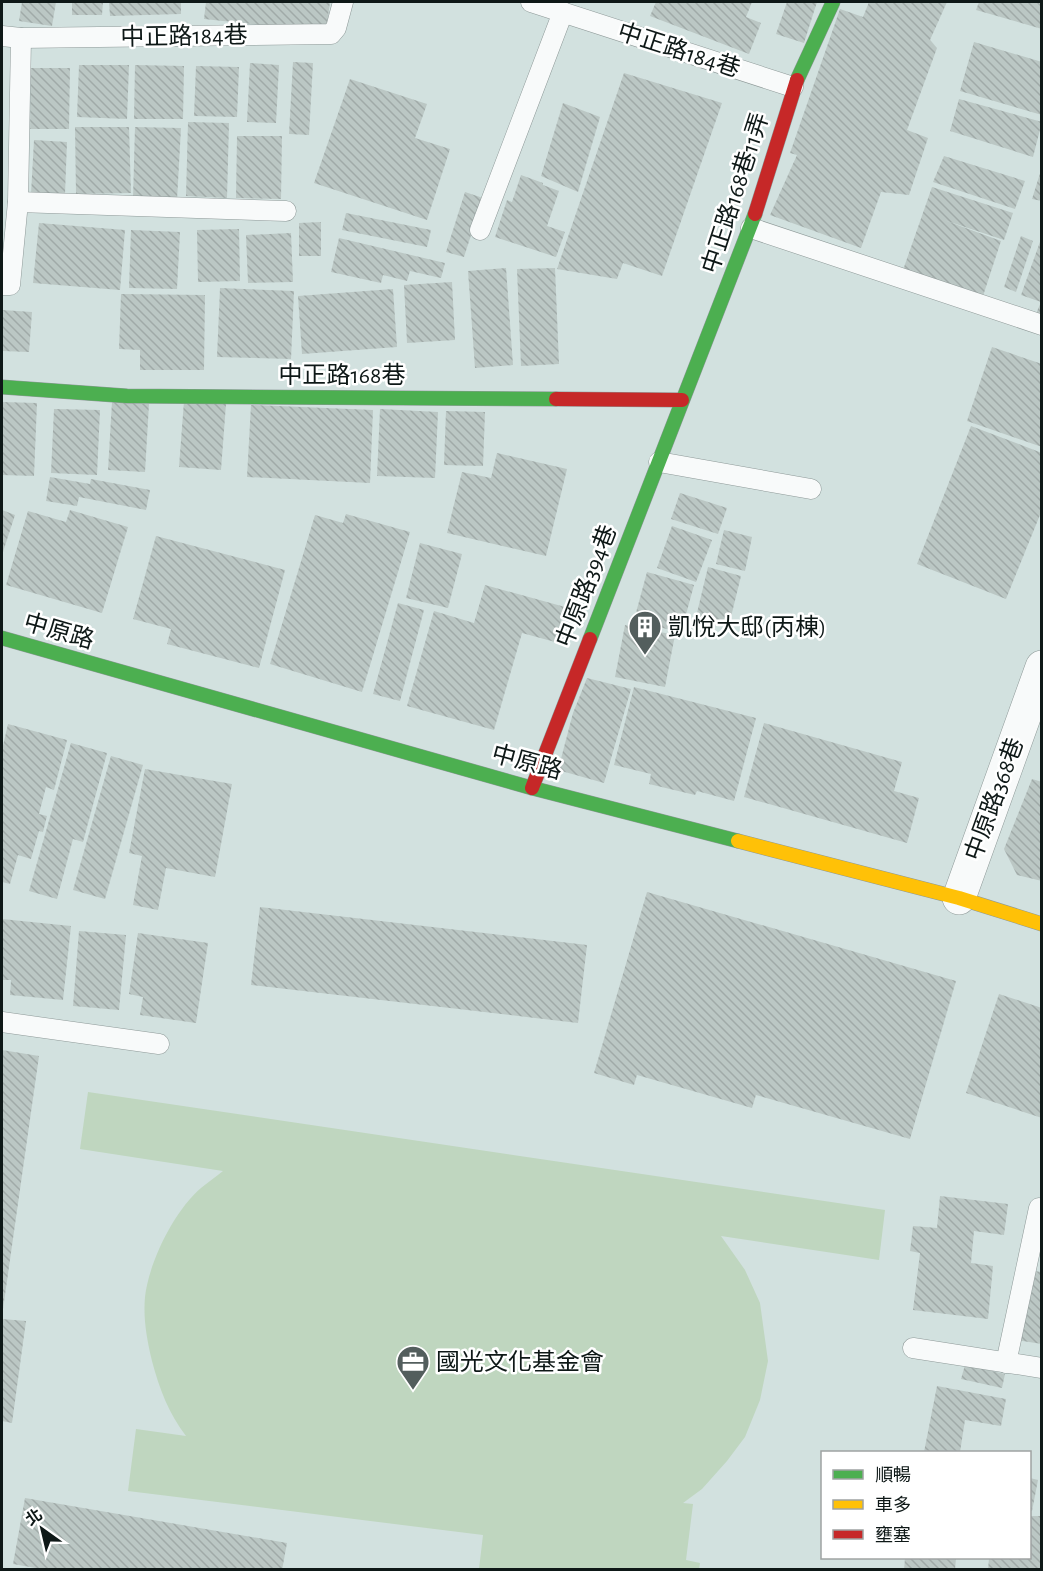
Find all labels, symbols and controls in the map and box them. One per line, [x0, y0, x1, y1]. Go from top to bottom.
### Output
street label: 中正路184巷 [615, 18, 743, 82]
street label: 中正路184巷 [120, 22, 248, 50]
street label: 中正路168巷11弄 [697, 109, 773, 277]
street label: 中正路168巷 [279, 362, 405, 388]
street label: 中原路394巷 [551, 521, 621, 651]
street label: 中原路 [21, 609, 97, 653]
building icon: 凱悅大邸(丙棟) [627, 609, 663, 656]
place label: 凱悅大邸(丙棟) [668, 614, 826, 640]
street label: 中原路368巷 [960, 734, 1028, 864]
street label: 中原路 [489, 740, 565, 784]
office icon: 國光文化基金會 [395, 1344, 431, 1391]
place label: 國光文化基金會 [436, 1349, 604, 1375]
legend [821, 1451, 1031, 1559]
text: 順暢 [875, 1465, 911, 1485]
text: 車多 [875, 1495, 911, 1515]
north arrow [12, 1499, 72, 1559]
text: 北 [22, 1505, 45, 1529]
text: 壅塞 [875, 1525, 911, 1545]

